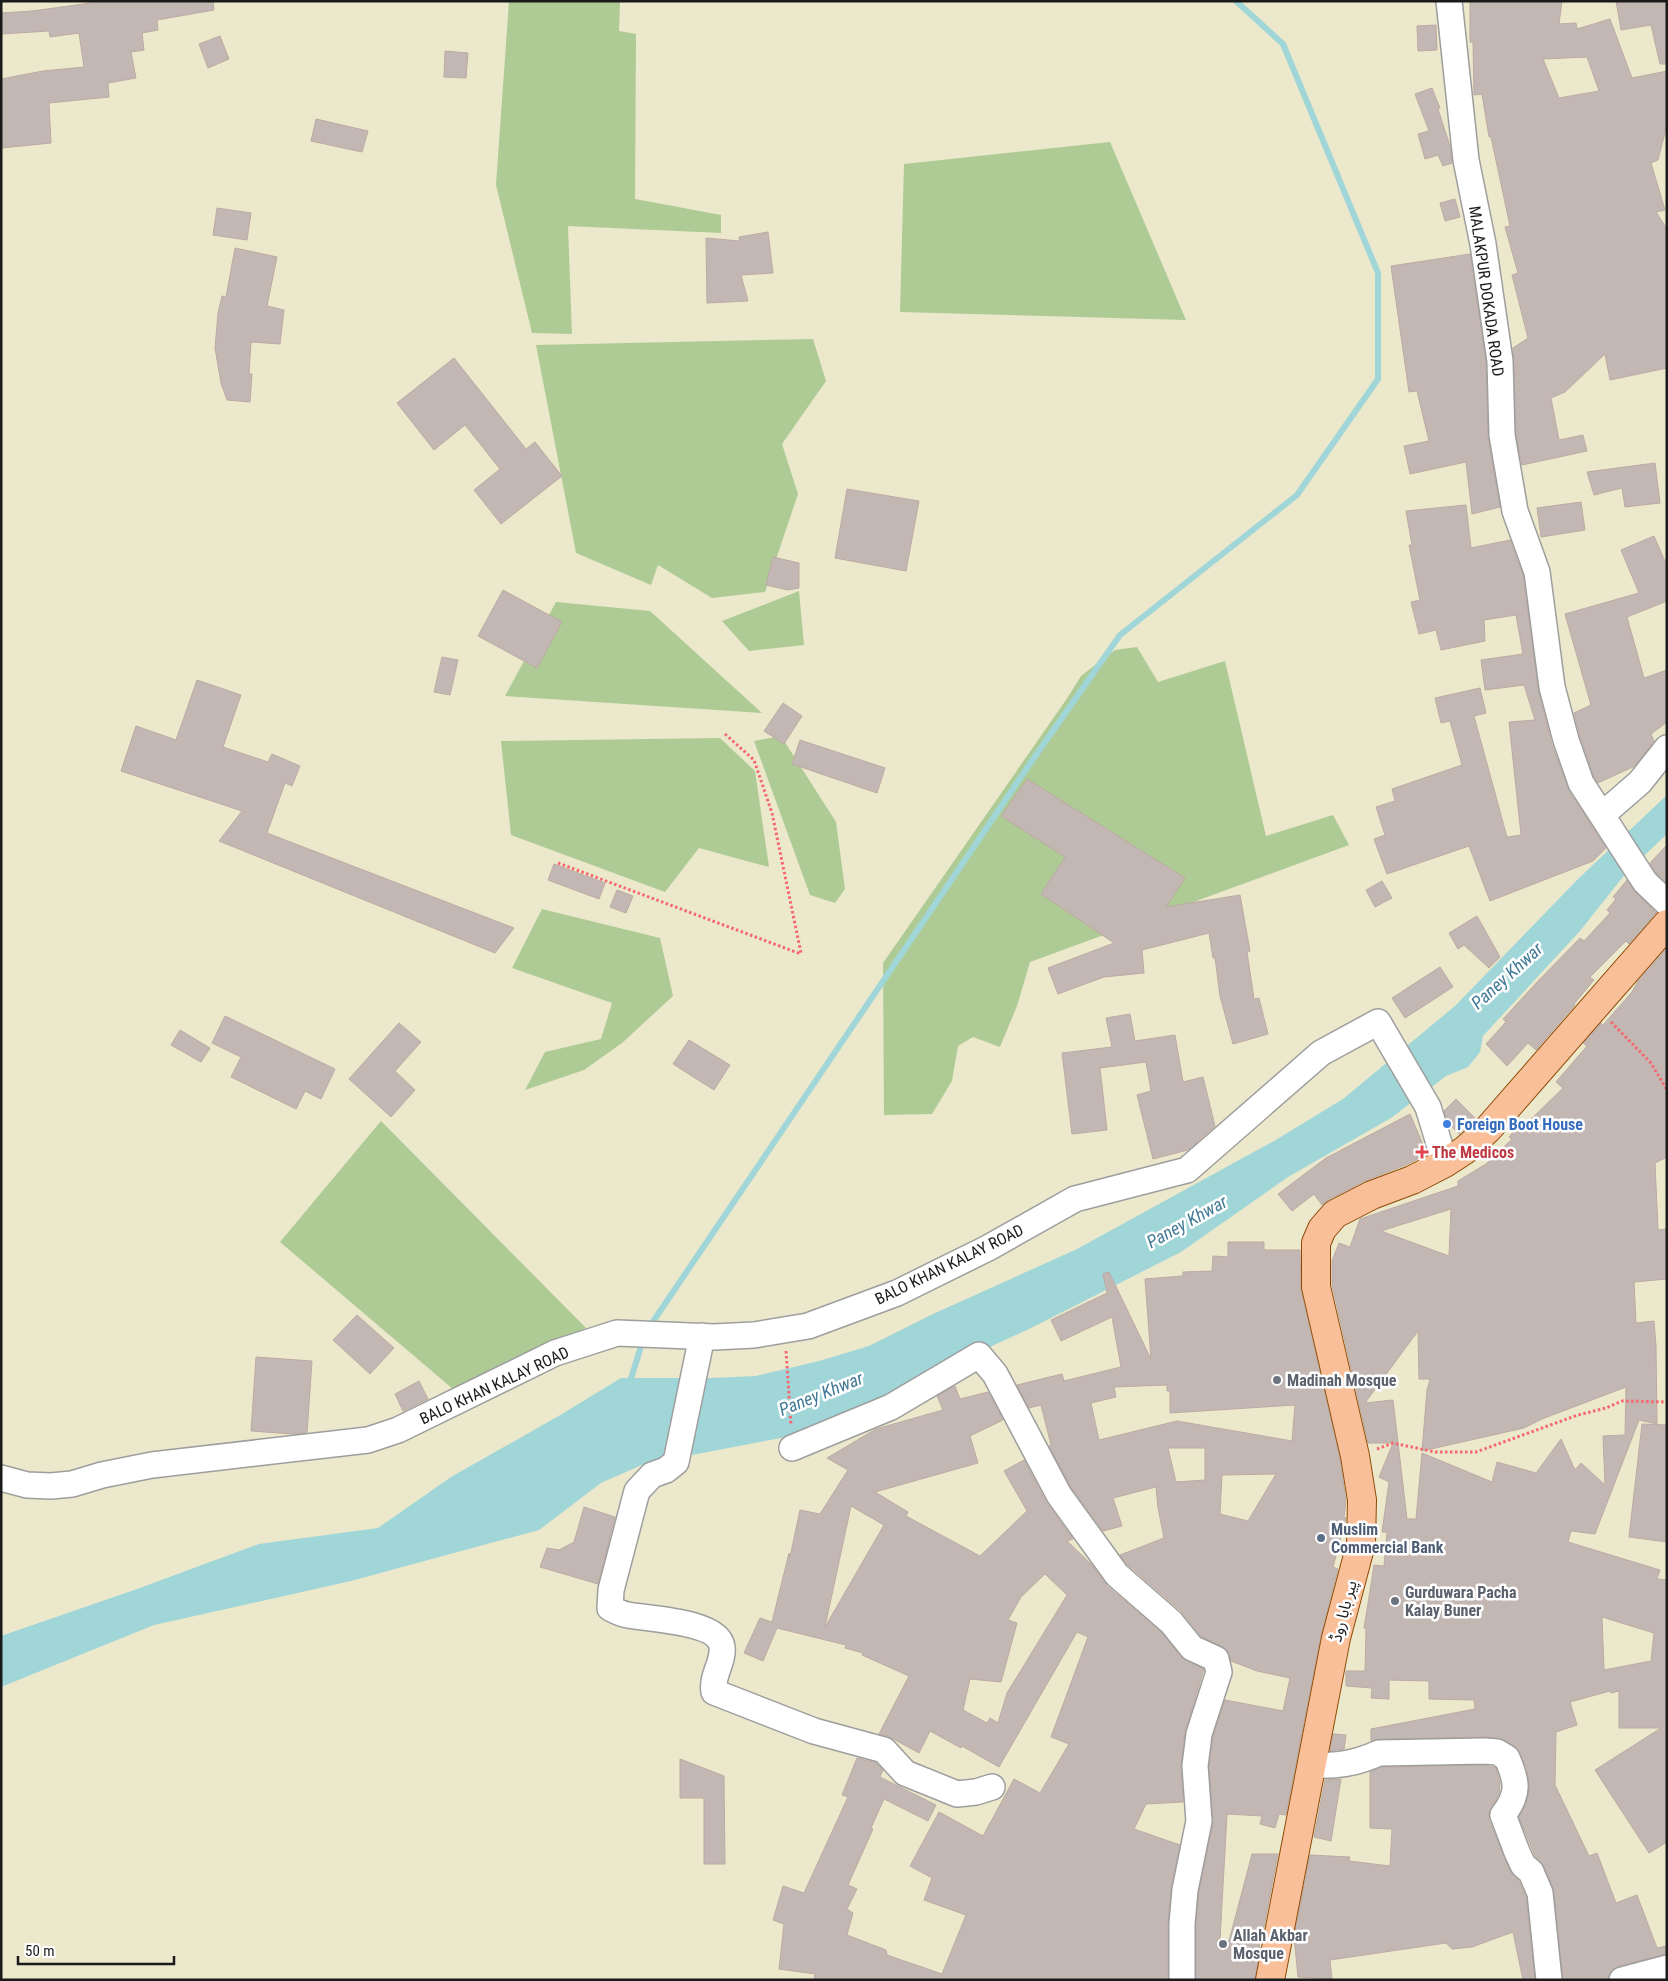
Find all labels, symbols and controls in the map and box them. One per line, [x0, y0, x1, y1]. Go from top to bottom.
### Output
street label: MALAKPUR DOKADA ROAD [1465, 205, 1508, 378]
water label: Paney Khwar [1467, 938, 1547, 1013]
place label: Foreign Boot House [1457, 1115, 1583, 1134]
marker: Foreign Boot House [1441, 1118, 1453, 1130]
place label: The Medicos [1432, 1143, 1514, 1162]
marker: The Medicos [1416, 1146, 1428, 1158]
water label: Paney Khwar [1143, 1191, 1231, 1252]
street label: BALO KHAN KALAY ROAD [872, 1220, 1026, 1309]
street label: BALO KHAN KALAY ROAD [417, 1342, 572, 1428]
water label: Paney Khwar [776, 1367, 867, 1420]
place label: Madinah Mosque [1287, 1371, 1397, 1390]
marker: Madinah Mosque [1271, 1374, 1283, 1386]
place label: Muslim Commercial Bank [1331, 1520, 1444, 1557]
marker: Muslim Commercial Bank [1315, 1532, 1327, 1544]
street label: پیر بابا روڈ [1326, 1578, 1362, 1644]
place label: Gurduwara Pacha Kalay Buner [1405, 1583, 1517, 1620]
marker: Gurduwara Pacha Kalay Buner [1389, 1595, 1401, 1607]
place label: Allah Akbar Mosque [1233, 1926, 1308, 1963]
scale bar [18, 1934, 174, 1966]
marker: Allah Akbar Mosque [1217, 1938, 1229, 1950]
text: 50 m [25, 1942, 55, 1960]

